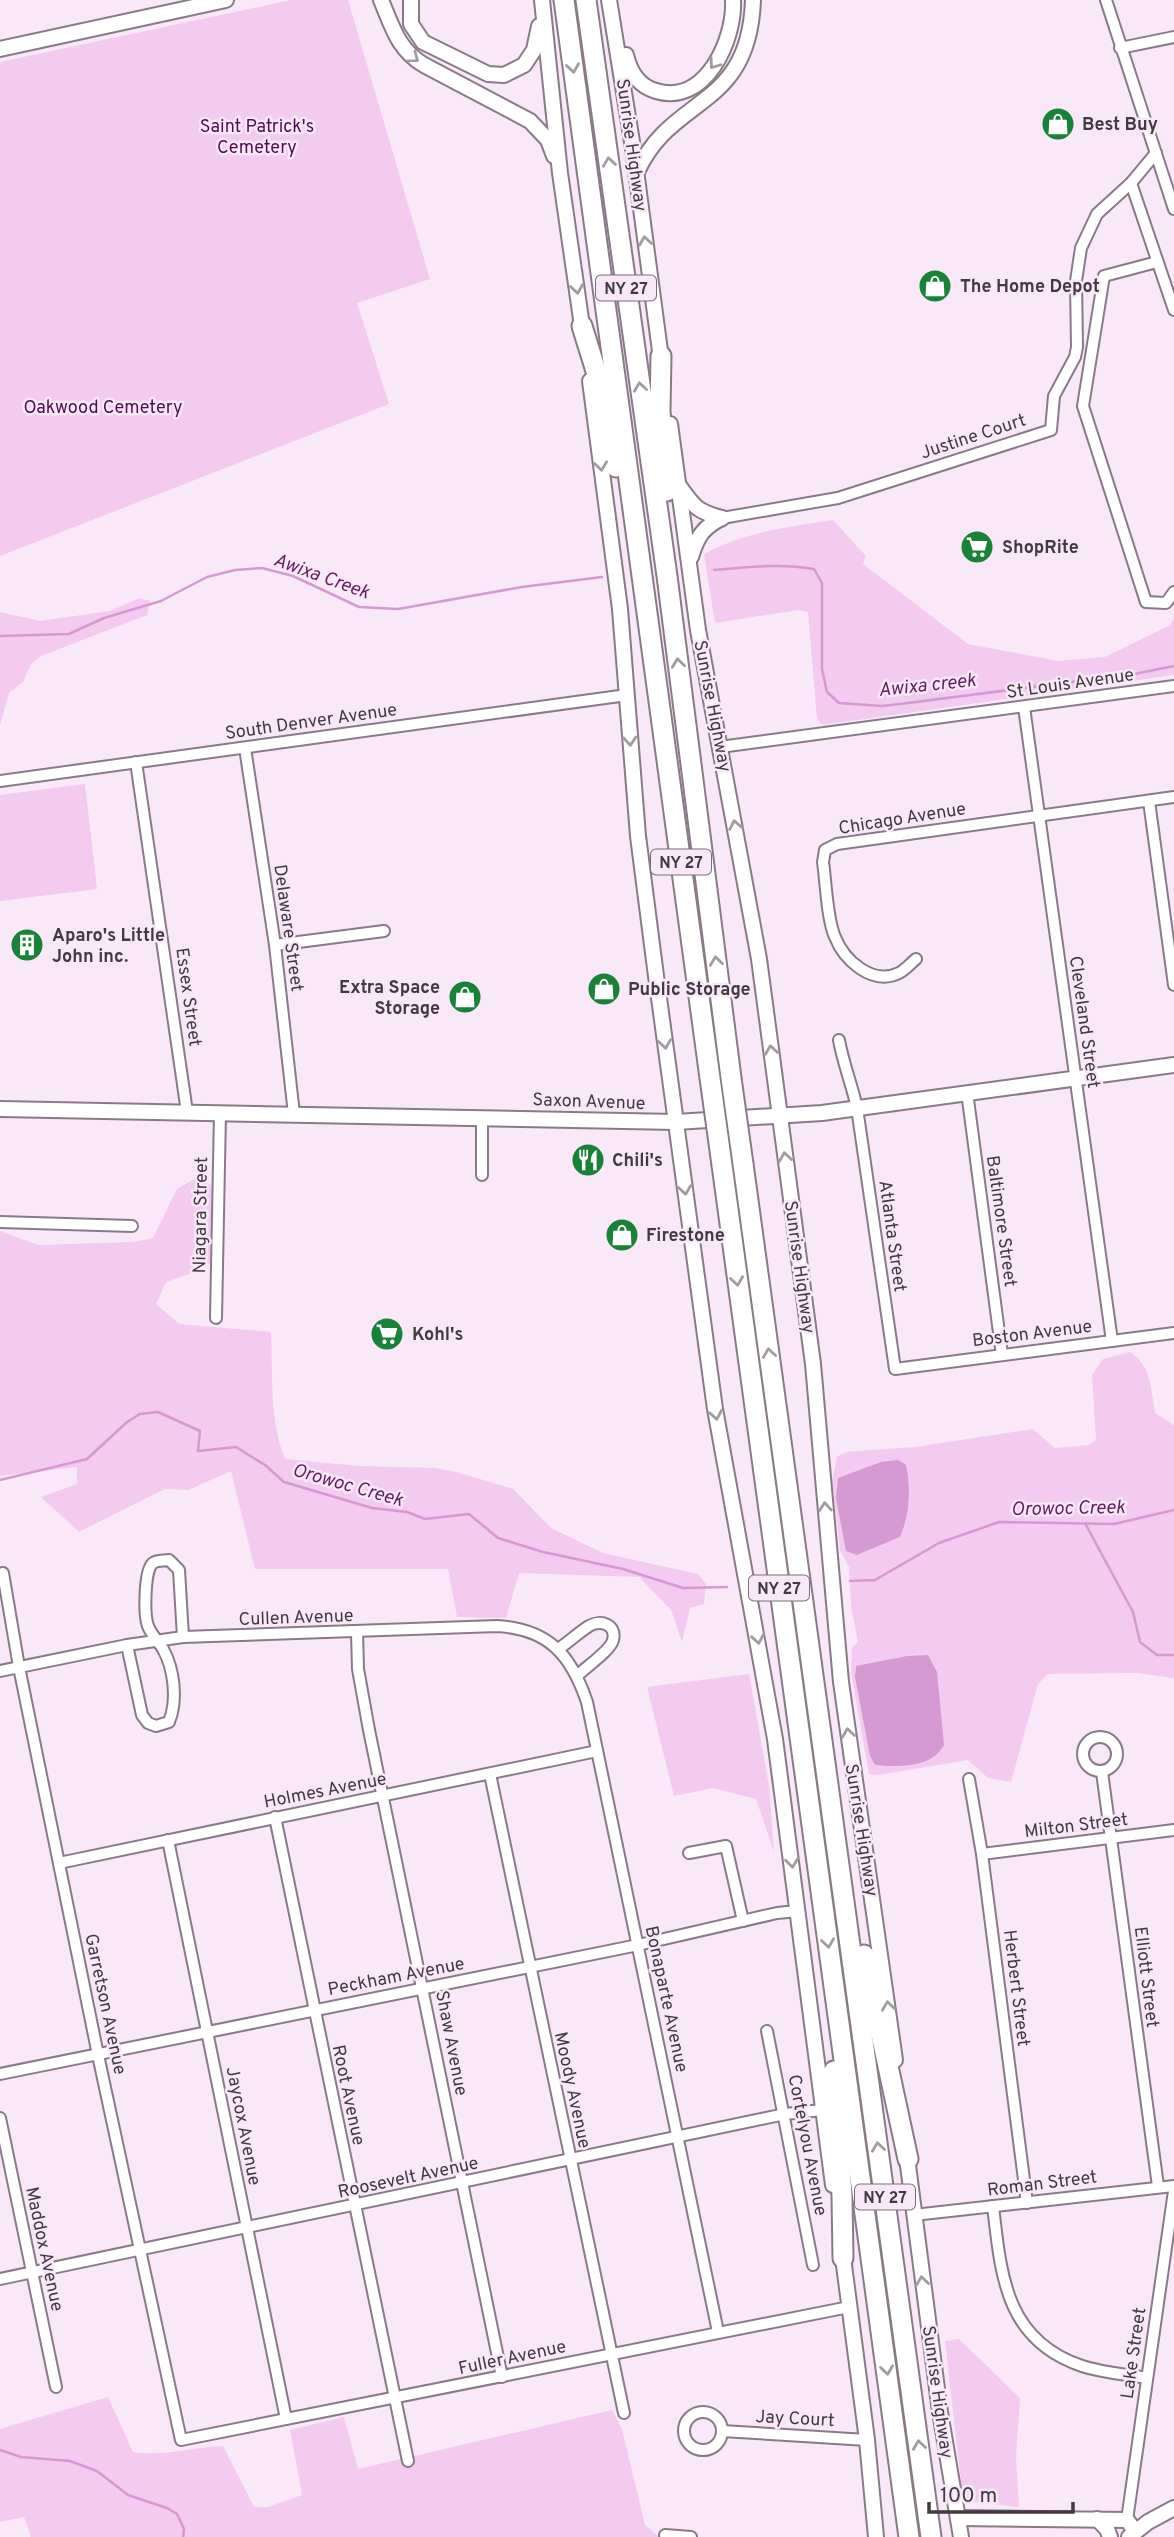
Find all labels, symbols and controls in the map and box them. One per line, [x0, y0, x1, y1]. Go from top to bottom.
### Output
one-way arrow [406, 50, 419, 62]
one-way arrow [710, 56, 722, 69]
one-way arrow [566, 62, 581, 73]
street label: Sunrise Highway [610, 77, 651, 213]
shop icon: Best Buy [1039, 105, 1077, 143]
place label: Best Buy [1082, 114, 1158, 137]
park label: Saint Patrick's Cemetery [200, 116, 314, 160]
one-way arrow [601, 156, 616, 167]
one-way arrow [638, 235, 653, 247]
shop icon: The Home Depot [916, 267, 954, 305]
road number: NY 27 [596, 276, 656, 300]
place label: The Home Depot [960, 276, 1100, 299]
one-way arrow [569, 283, 584, 295]
one-way arrow [633, 381, 648, 393]
park label: Oakwood Cemetery [23, 397, 183, 420]
street label: Justine Court [918, 410, 1029, 465]
one-way arrow [593, 460, 608, 472]
supermarket icon: ShopRite [958, 528, 996, 566]
place label: ShopRite [1002, 537, 1079, 560]
water label: Awixa Creek [270, 548, 373, 605]
street label: Sunrise Highway [687, 638, 736, 774]
one-way arrow [670, 657, 685, 669]
street label: St Louis Avenue [1005, 664, 1135, 705]
water label: Awixa creek [877, 669, 978, 703]
street label: South Denver Avenue [224, 699, 399, 746]
one-way arrow [623, 736, 638, 747]
street label: Chicago Avenue [837, 798, 968, 841]
one-way arrow [728, 819, 743, 831]
road number: NY 27 [651, 849, 711, 874]
street label: Delaware Street [267, 863, 308, 993]
place label: Aparo's Little John inc. [52, 925, 165, 969]
building icon: Aparo's Little John inc. [8, 926, 46, 964]
street label: Essex Street [169, 946, 206, 1048]
street label: Cleveland Street [1063, 955, 1104, 1090]
one-way arrow [709, 956, 724, 967]
shop icon: Public Storage [585, 970, 623, 1008]
place label: Extra Space Storage [339, 977, 440, 1021]
shop icon: Extra Space Storage [446, 978, 484, 1016]
place label: Public Storage [628, 979, 751, 1002]
one-way arrow [658, 1038, 673, 1050]
one-way arrow [763, 1044, 778, 1056]
street label: Saxon Avenue [532, 1089, 646, 1116]
restaurant icon: Chili's [569, 1141, 607, 1179]
place label: Chili's [612, 1150, 663, 1173]
one-way arrow [778, 1152, 793, 1163]
street label: Baltimore Street [980, 1154, 1021, 1288]
street label: Niagara Street [189, 1156, 214, 1274]
street label: Atlanta Street [872, 1179, 911, 1294]
one-way arrow [678, 1184, 693, 1195]
street label: Sunrise Highway [778, 1199, 819, 1335]
shop icon: Firestone [603, 1216, 641, 1254]
place label: Firestone [646, 1225, 725, 1248]
one-way arrow [730, 1275, 745, 1287]
supermarket icon: Kohl's [368, 1315, 406, 1353]
street label: Boston Avenue [971, 1316, 1093, 1353]
place label: Kohl's [412, 1324, 463, 1347]
one-way arrow [762, 1347, 777, 1359]
one-way arrow [708, 1409, 723, 1421]
water label: Orowoc Creek [289, 1459, 406, 1513]
water label: Orowoc Creek [1011, 1496, 1126, 1522]
one-way arrow [818, 1501, 833, 1512]
road number: NY 27 [749, 1576, 809, 1600]
street label: Cullen Avenue [238, 1605, 354, 1632]
one-way arrow [750, 1633, 765, 1644]
one-way arrow [840, 1727, 855, 1739]
street label: Sunrise Highway [839, 1762, 882, 1898]
street label: Holmes Avenue [262, 1768, 389, 1815]
street label: Milton Street [1023, 1809, 1129, 1844]
one-way arrow [785, 1858, 800, 1869]
street label: Bonaparte Avenue [639, 1924, 692, 2075]
street label: Elliott Street [1128, 1925, 1163, 2029]
street label: Herbert Street [997, 1928, 1034, 2048]
street label: Garretson Avenue [78, 1932, 131, 2077]
one-way arrow [820, 1938, 835, 1949]
street label: Peckham Avenue [326, 1953, 467, 2002]
street label: Shaw Avenue [429, 1989, 472, 2098]
one-way arrow [881, 2001, 896, 2012]
street label: Moody Avenue [548, 2030, 595, 2151]
street label: Root Avenue [326, 2043, 369, 2148]
street label: Jaycox Avenue [220, 2065, 265, 2188]
street label: Cortelyou Avenue [782, 2073, 831, 2218]
one-way arrow [871, 2141, 886, 2153]
street label: Roosevelt Avenue [336, 2152, 481, 2205]
street label: Roman Street [986, 2166, 1098, 2203]
road number: NY 27 [855, 2184, 915, 2210]
street label: Maddox Avenue [19, 2185, 68, 2314]
one-way arrow [915, 2275, 930, 2287]
street label: Lake Street [1117, 2306, 1152, 2400]
street label: Sunrise Highway [916, 2324, 957, 2460]
street label: Fuller Avenue [456, 2336, 568, 2381]
one-way arrow [879, 2364, 894, 2376]
street label: Jay Court [755, 2406, 835, 2433]
one-way arrow [911, 2439, 926, 2451]
scale bar [929, 2470, 1072, 2514]
text: 100 m [940, 2483, 997, 2510]

